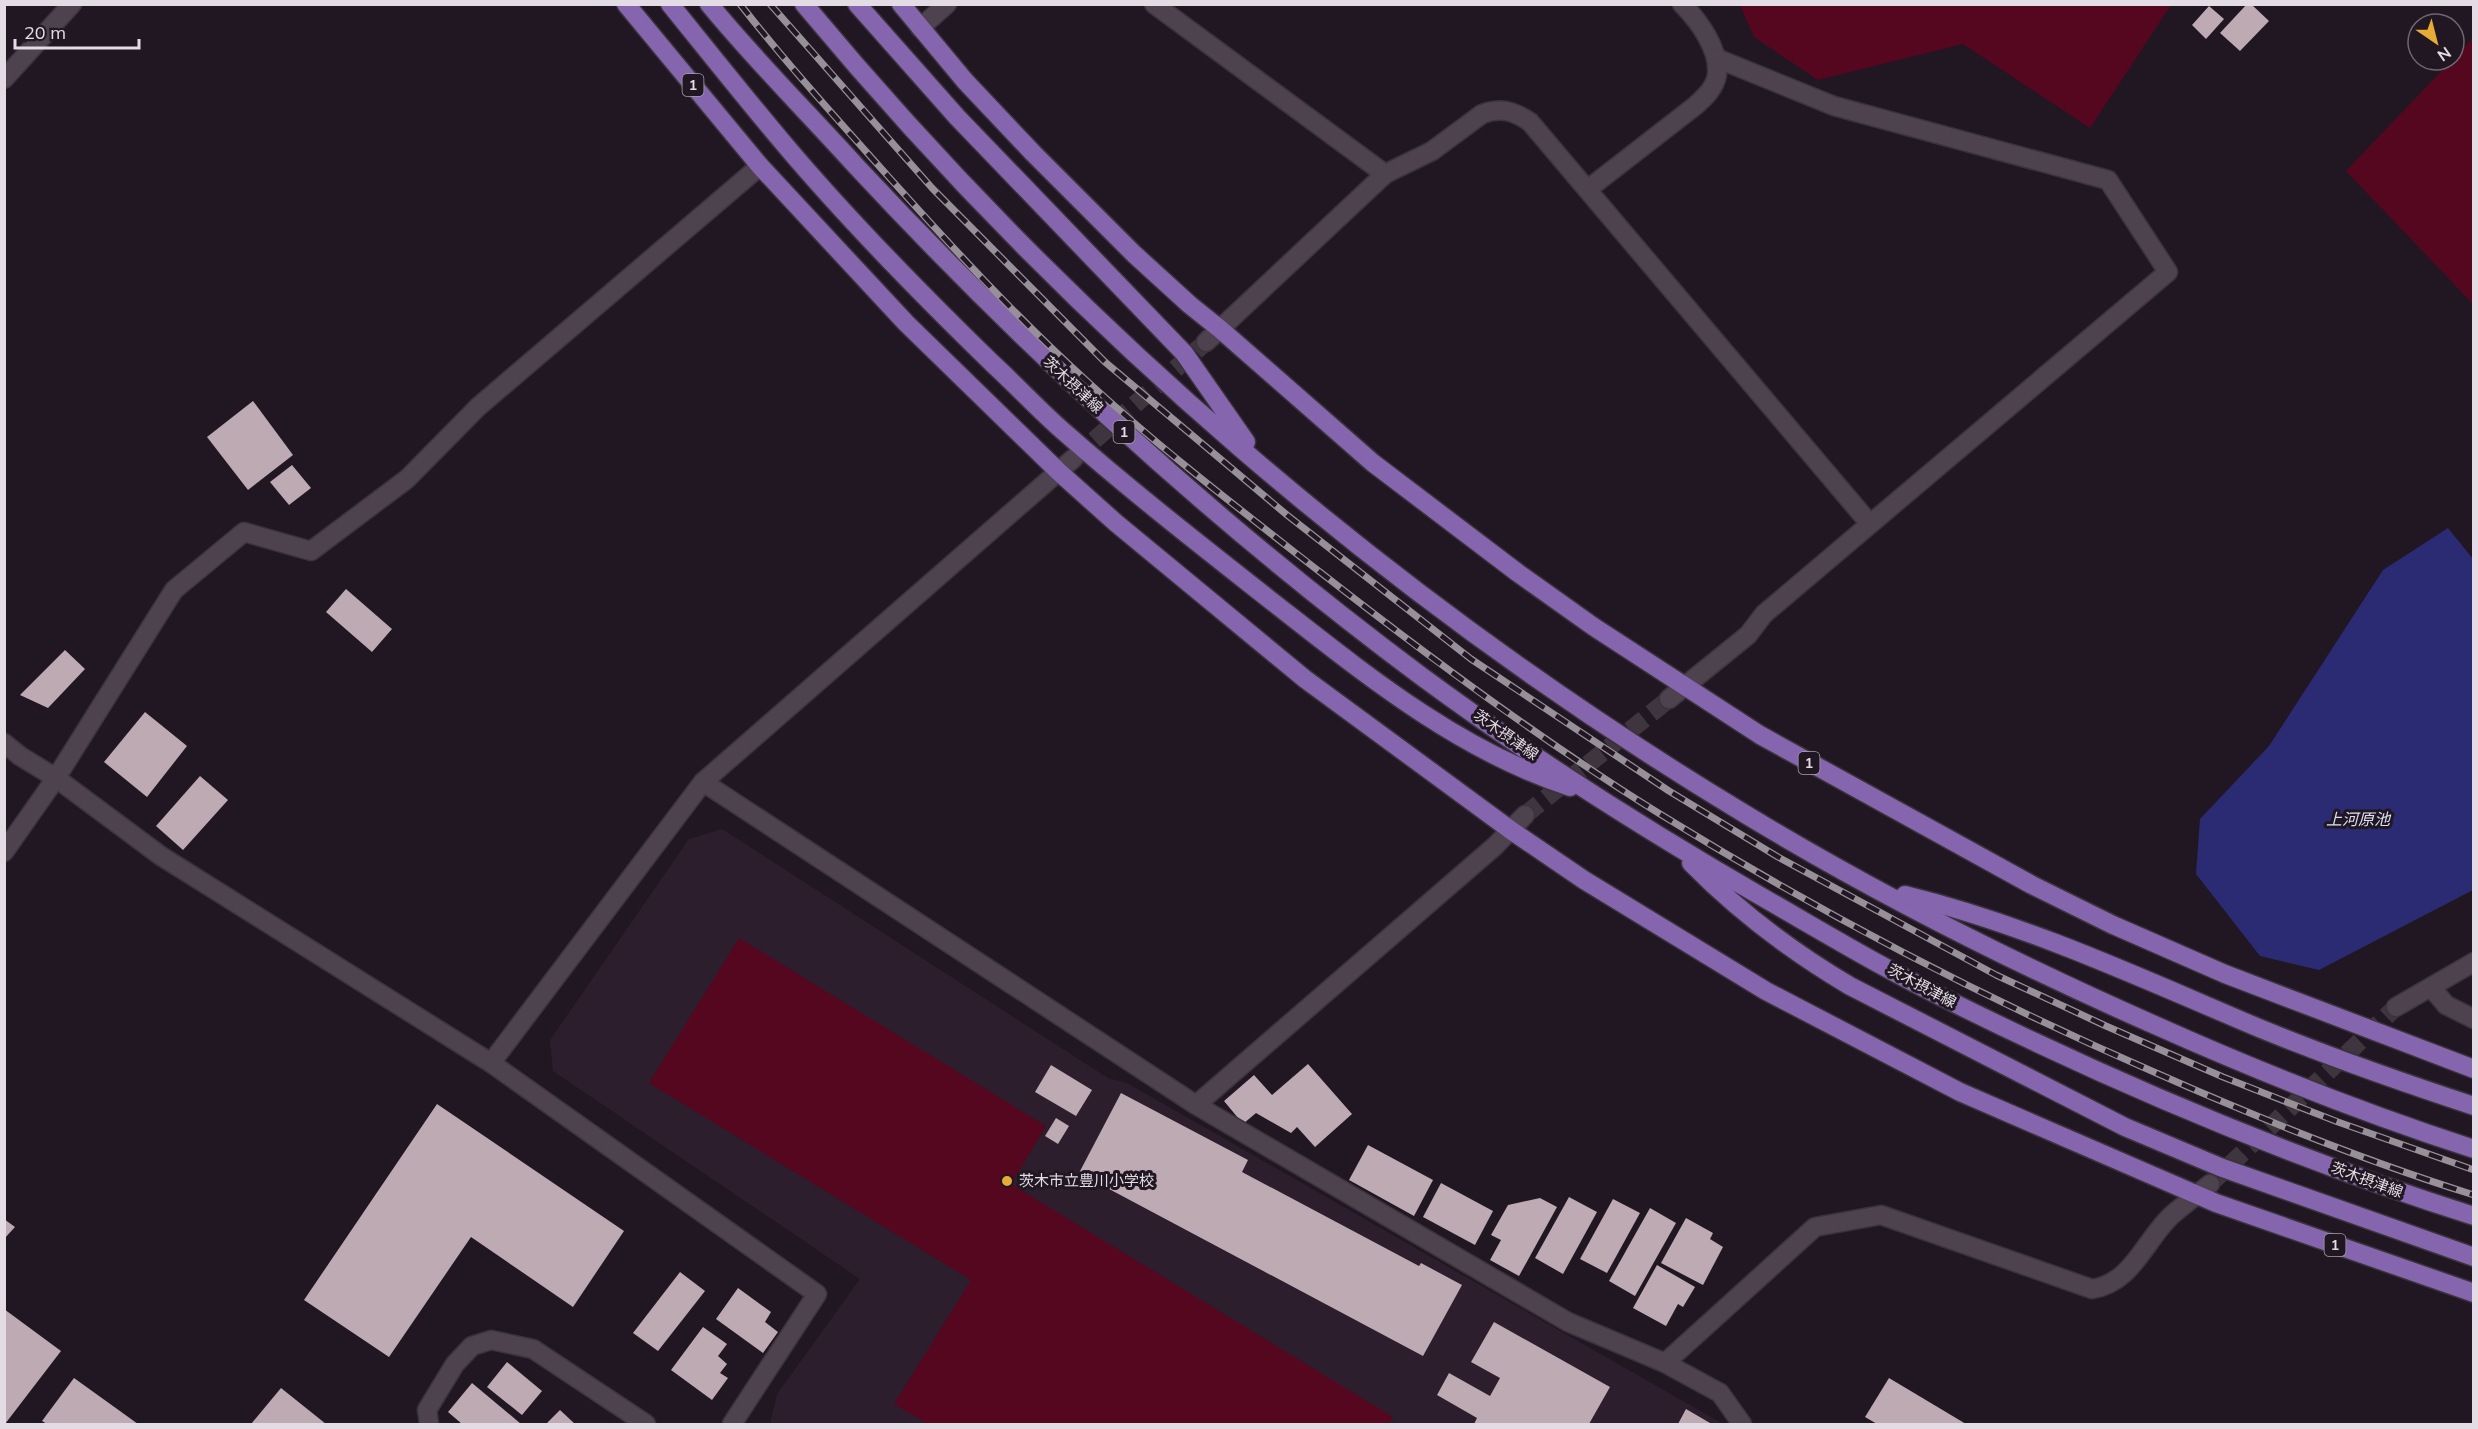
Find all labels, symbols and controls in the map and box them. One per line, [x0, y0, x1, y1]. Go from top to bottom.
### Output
scale bar [15, 12, 140, 50]
north arrow [2406, 12, 2466, 72]
text: 20 m [24, 21, 66, 44]
text: N [2434, 43, 2455, 66]
road number: 1 [682, 74, 704, 96]
street label: 茨木摂津線 [1039, 352, 1107, 417]
road number: 1 [1114, 421, 1134, 443]
street label: 茨木摂津線 [1470, 705, 1542, 764]
road number: 1 [1798, 752, 1820, 774]
water label: 上河原池 [2326, 809, 2392, 829]
street label: 茨木摂津線 [1885, 960, 1960, 1012]
street label: 茨木摂津線 [2329, 1158, 2406, 1201]
place label: 茨木市立豊川小学校 [1019, 1171, 1154, 1190]
marker: 茨木市立豊川小学校 [1000, 1174, 1014, 1188]
road number: 1 [2324, 1234, 2346, 1256]

